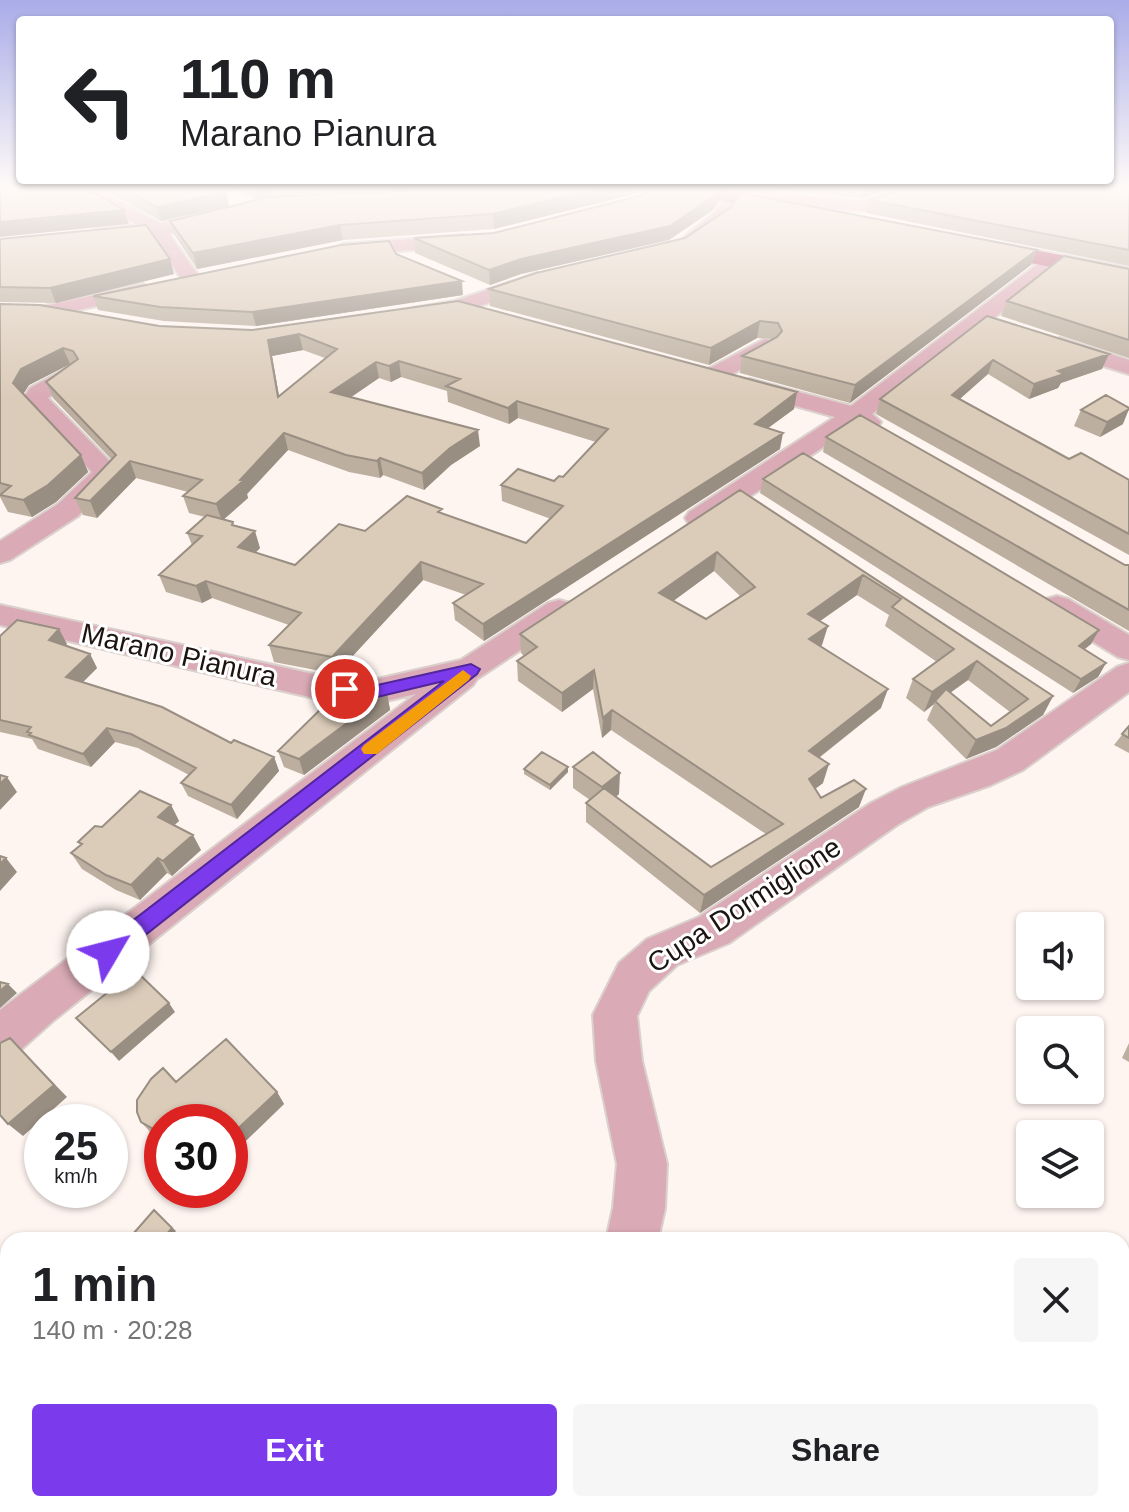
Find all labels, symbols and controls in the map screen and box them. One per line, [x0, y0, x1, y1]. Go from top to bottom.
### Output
text: 110 m [180, 47, 336, 110]
icon: left [48, 48, 152, 152]
text: Marano Pianura [180, 113, 436, 154]
street label: Marano Pianura [78, 617, 280, 693]
pin [311, 655, 379, 723]
icon: arrive [323, 667, 367, 711]
street label: Cupa Dormiglione [642, 831, 846, 979]
position arrow [66, 910, 150, 994]
map controls [1016, 912, 1104, 1208]
button: sound [1016, 912, 1104, 1000]
button: search [1016, 1016, 1104, 1104]
speed limit sign: 30 [144, 1104, 248, 1208]
button: layers [1016, 1120, 1104, 1208]
text: 25 [54, 1124, 98, 1168]
text: km/h [54, 1165, 98, 1187]
text: 1 min [32, 1258, 157, 1311]
button: close [1014, 1258, 1098, 1342]
text: 140 m · 20:28 [32, 1315, 192, 1345]
button: Exit [32, 1404, 557, 1496]
button: Share [573, 1404, 1098, 1496]

